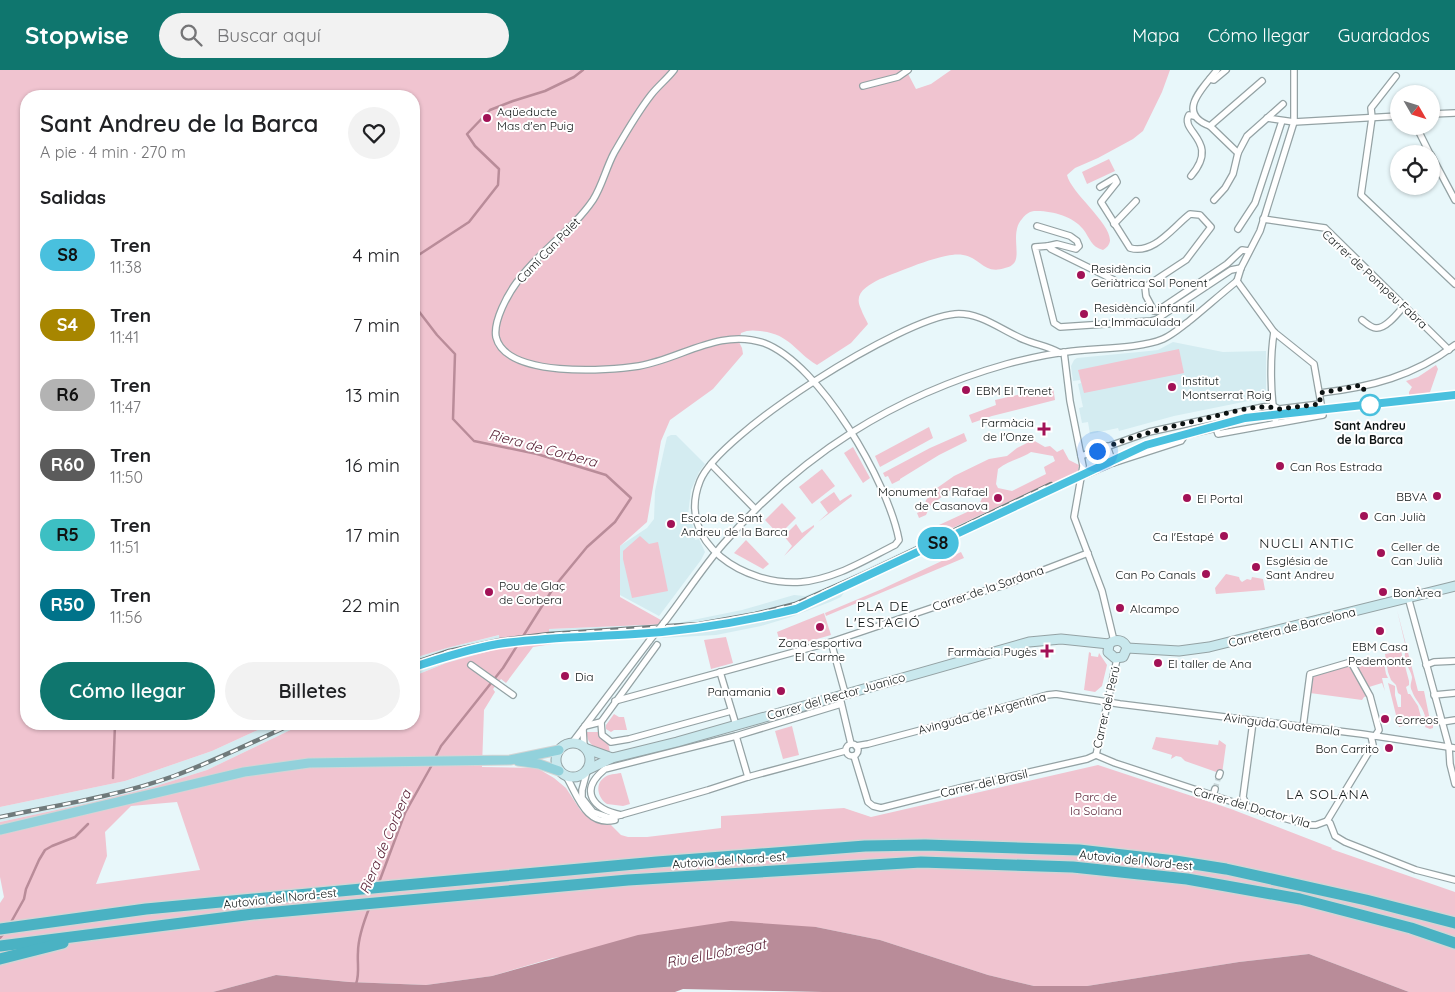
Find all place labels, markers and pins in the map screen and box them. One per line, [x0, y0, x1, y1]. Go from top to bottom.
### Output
place label: Aqüeducte Mas d'en Puig [497, 104, 574, 133]
marker: Aqüeducte Mas d'en Puig [481, 112, 493, 124]
place label: Residència Geriàtrica Sol Ponent [1091, 261, 1208, 290]
marker: Residència Geriàtrica Sol Ponent [1075, 269, 1087, 281]
place label: Residència infantil La Immaculada [1094, 300, 1195, 329]
marker: Residència infantil La Immaculada [1078, 308, 1090, 320]
place label: Institut Montserrat Roig [1182, 373, 1272, 402]
marker: Institut Montserrat Roig [1166, 381, 1178, 393]
place label: EBM El Trenet [976, 383, 1052, 398]
marker: EBM El Trenet [960, 384, 972, 396]
marker: Sant Andreu de la Barca [1359, 394, 1381, 416]
place label: Farmàcia de l'Onze [981, 415, 1034, 444]
place label: Sant Andreu de la Barca [1334, 418, 1406, 447]
marker: Farmàcia de l'Onze [1038, 423, 1050, 435]
place label: Can Ros Estrada [1290, 459, 1382, 474]
marker: Can Ros Estrada [1274, 460, 1286, 472]
place label: Monument a Rafael de Casanova [878, 484, 988, 513]
place label: BBVA [1396, 489, 1427, 504]
marker: BBVA [1431, 490, 1443, 502]
place label: El Portal [1197, 491, 1243, 506]
marker: Monument a Rafael de Casanova [992, 492, 1004, 504]
marker: El Portal [1181, 492, 1193, 504]
place label: Can Julià [1374, 509, 1426, 524]
place label: Escola de Sant Andreu de la Barca [681, 510, 788, 539]
marker: Can Julià [1358, 510, 1370, 522]
marker: Escola de Sant Andreu de la Barca [665, 518, 677, 530]
place label: Ca l'Estapé [1153, 529, 1214, 544]
marker: Ca l'Estapé [1218, 530, 1230, 542]
place label: Celler de Can Julià [1391, 539, 1443, 568]
marker: Celler de Can Julià [1375, 547, 1387, 559]
place label: Església de Sant Andreu [1266, 553, 1334, 582]
marker: Església de Sant Andreu [1250, 561, 1262, 573]
place label: Can Po Canals [1115, 567, 1196, 582]
marker: Can Po Canals [1200, 568, 1212, 580]
place label: Pou de Glaç de Corbera [499, 578, 565, 607]
place label: BonÀrea [1393, 585, 1441, 600]
marker: Pou de Glaç de Corbera [483, 586, 495, 598]
marker: BonÀrea [1377, 586, 1389, 598]
place label: Alcampo [1130, 601, 1179, 616]
marker: Alcampo [1114, 602, 1126, 614]
marker: Zona esportiva El Carme [814, 621, 826, 633]
marker: EBM Casa Pedemonte [1374, 625, 1386, 637]
place label: Zona esportiva El Carme [778, 635, 862, 664]
place label: EBM Casa Pedemonte [1348, 639, 1412, 668]
place label: Farmàcia Pugès [948, 644, 1037, 659]
marker: Farmàcia Pugès [1041, 645, 1053, 657]
place label: El taller de Ana [1168, 656, 1252, 671]
marker: El taller de Ana [1152, 657, 1164, 669]
place label: Dia [575, 669, 593, 684]
marker: Dia [559, 670, 571, 682]
place label: Panamania [707, 684, 771, 699]
marker: Panamania [775, 685, 787, 697]
place label: Correos [1395, 712, 1439, 727]
marker: Correos [1379, 713, 1391, 725]
place label: Bon Carrito [1316, 741, 1379, 756]
marker: Bon Carrito [1383, 742, 1395, 754]

